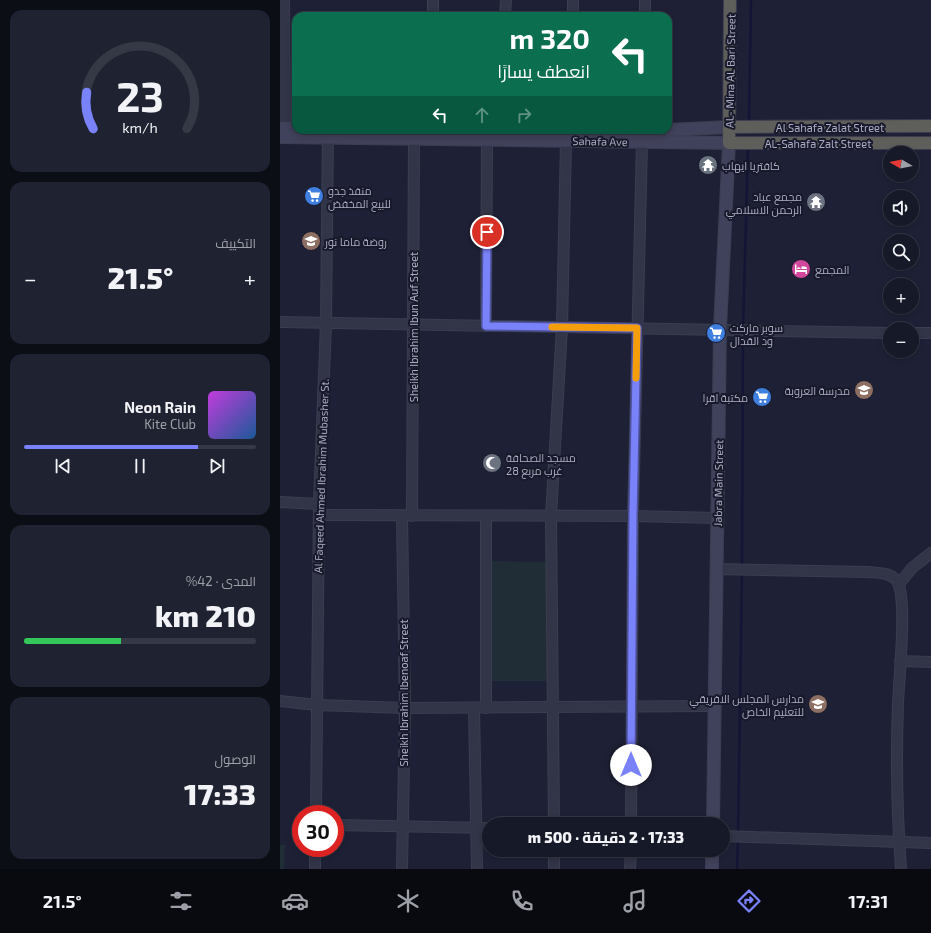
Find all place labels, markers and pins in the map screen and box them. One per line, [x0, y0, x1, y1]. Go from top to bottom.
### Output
temple icon: كافتريا ايهاب [697, 154, 719, 176]
place label: كافتريا ايهاب [722, 159, 780, 173]
place label: منفذ جدو للبيع المخفض [328, 184, 391, 212]
supermarket icon: منفذ جدو للبيع المخفض [303, 185, 325, 207]
place label: مجمع عباد الرحمن الاسلامي [726, 190, 802, 219]
temple icon: مجمع عباد الرحمن الاسلامي [805, 191, 827, 213]
pin [470, 215, 504, 249]
school or university icon: روضة ماما نور [300, 230, 322, 252]
place label: روضة ماما نور [324, 235, 387, 249]
hotel icon: المجمع [790, 258, 812, 280]
place label: المجمع [815, 263, 849, 278]
place label: سوبر ماركت ود القدال [730, 321, 783, 348]
supermarket icon: سوبر ماركت ود القدال [705, 322, 727, 344]
school or university icon: مدرسة العروبة [853, 379, 875, 401]
place label: مدرسة العروبة [785, 384, 850, 398]
supermarket icon: مكتبة اقرا [751, 386, 773, 408]
place label: مكتبة اقرا [703, 391, 748, 405]
place label: مسجد الصحافة غرب مربع 28 [506, 451, 576, 479]
mosque icon: مسجد الصحافة غرب مربع 28 [481, 452, 503, 474]
place label: مدارس المجلس الافريقي للتعليم الخاص [689, 692, 804, 720]
school or university icon: مدارس المجلس الافريقي للتعليم الخاص [807, 693, 829, 715]

